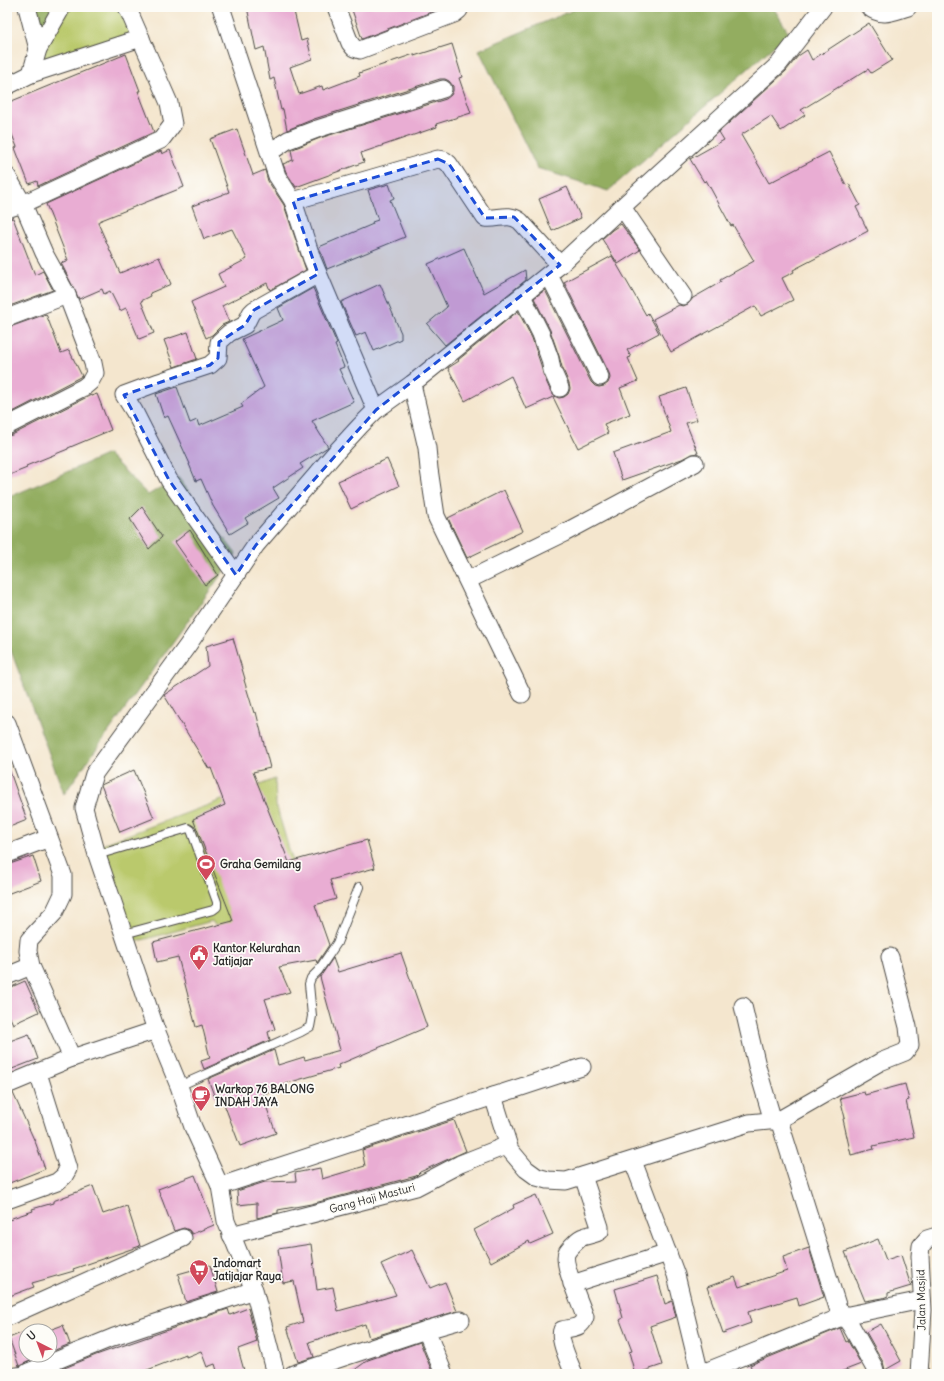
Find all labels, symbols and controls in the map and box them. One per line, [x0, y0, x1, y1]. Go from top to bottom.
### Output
sports icon: Graha Gemilang [195, 853, 217, 881]
place label: Graha Gemilang [220, 857, 301, 872]
place label: Kantor Kelurahan Jatijajar [213, 941, 301, 968]
public building icon: Kantor Kelurahan Jatijajar [188, 943, 210, 971]
place label: Warkop 76 BALONG INDAH JAYA [215, 1082, 314, 1109]
cafe icon: Warkop 76 BALONG INDAH JAYA [190, 1084, 212, 1112]
street label: Gang Haji Masturi [328, 1180, 416, 1216]
place label: Indomart Jatijajar Raya [213, 1256, 282, 1284]
supermarket icon: Indomart Jatijajar Raya [188, 1258, 210, 1286]
street label: Jalan Masjid [913, 1269, 929, 1331]
north arrow [18, 1323, 58, 1363]
text: U [24, 1328, 39, 1343]

